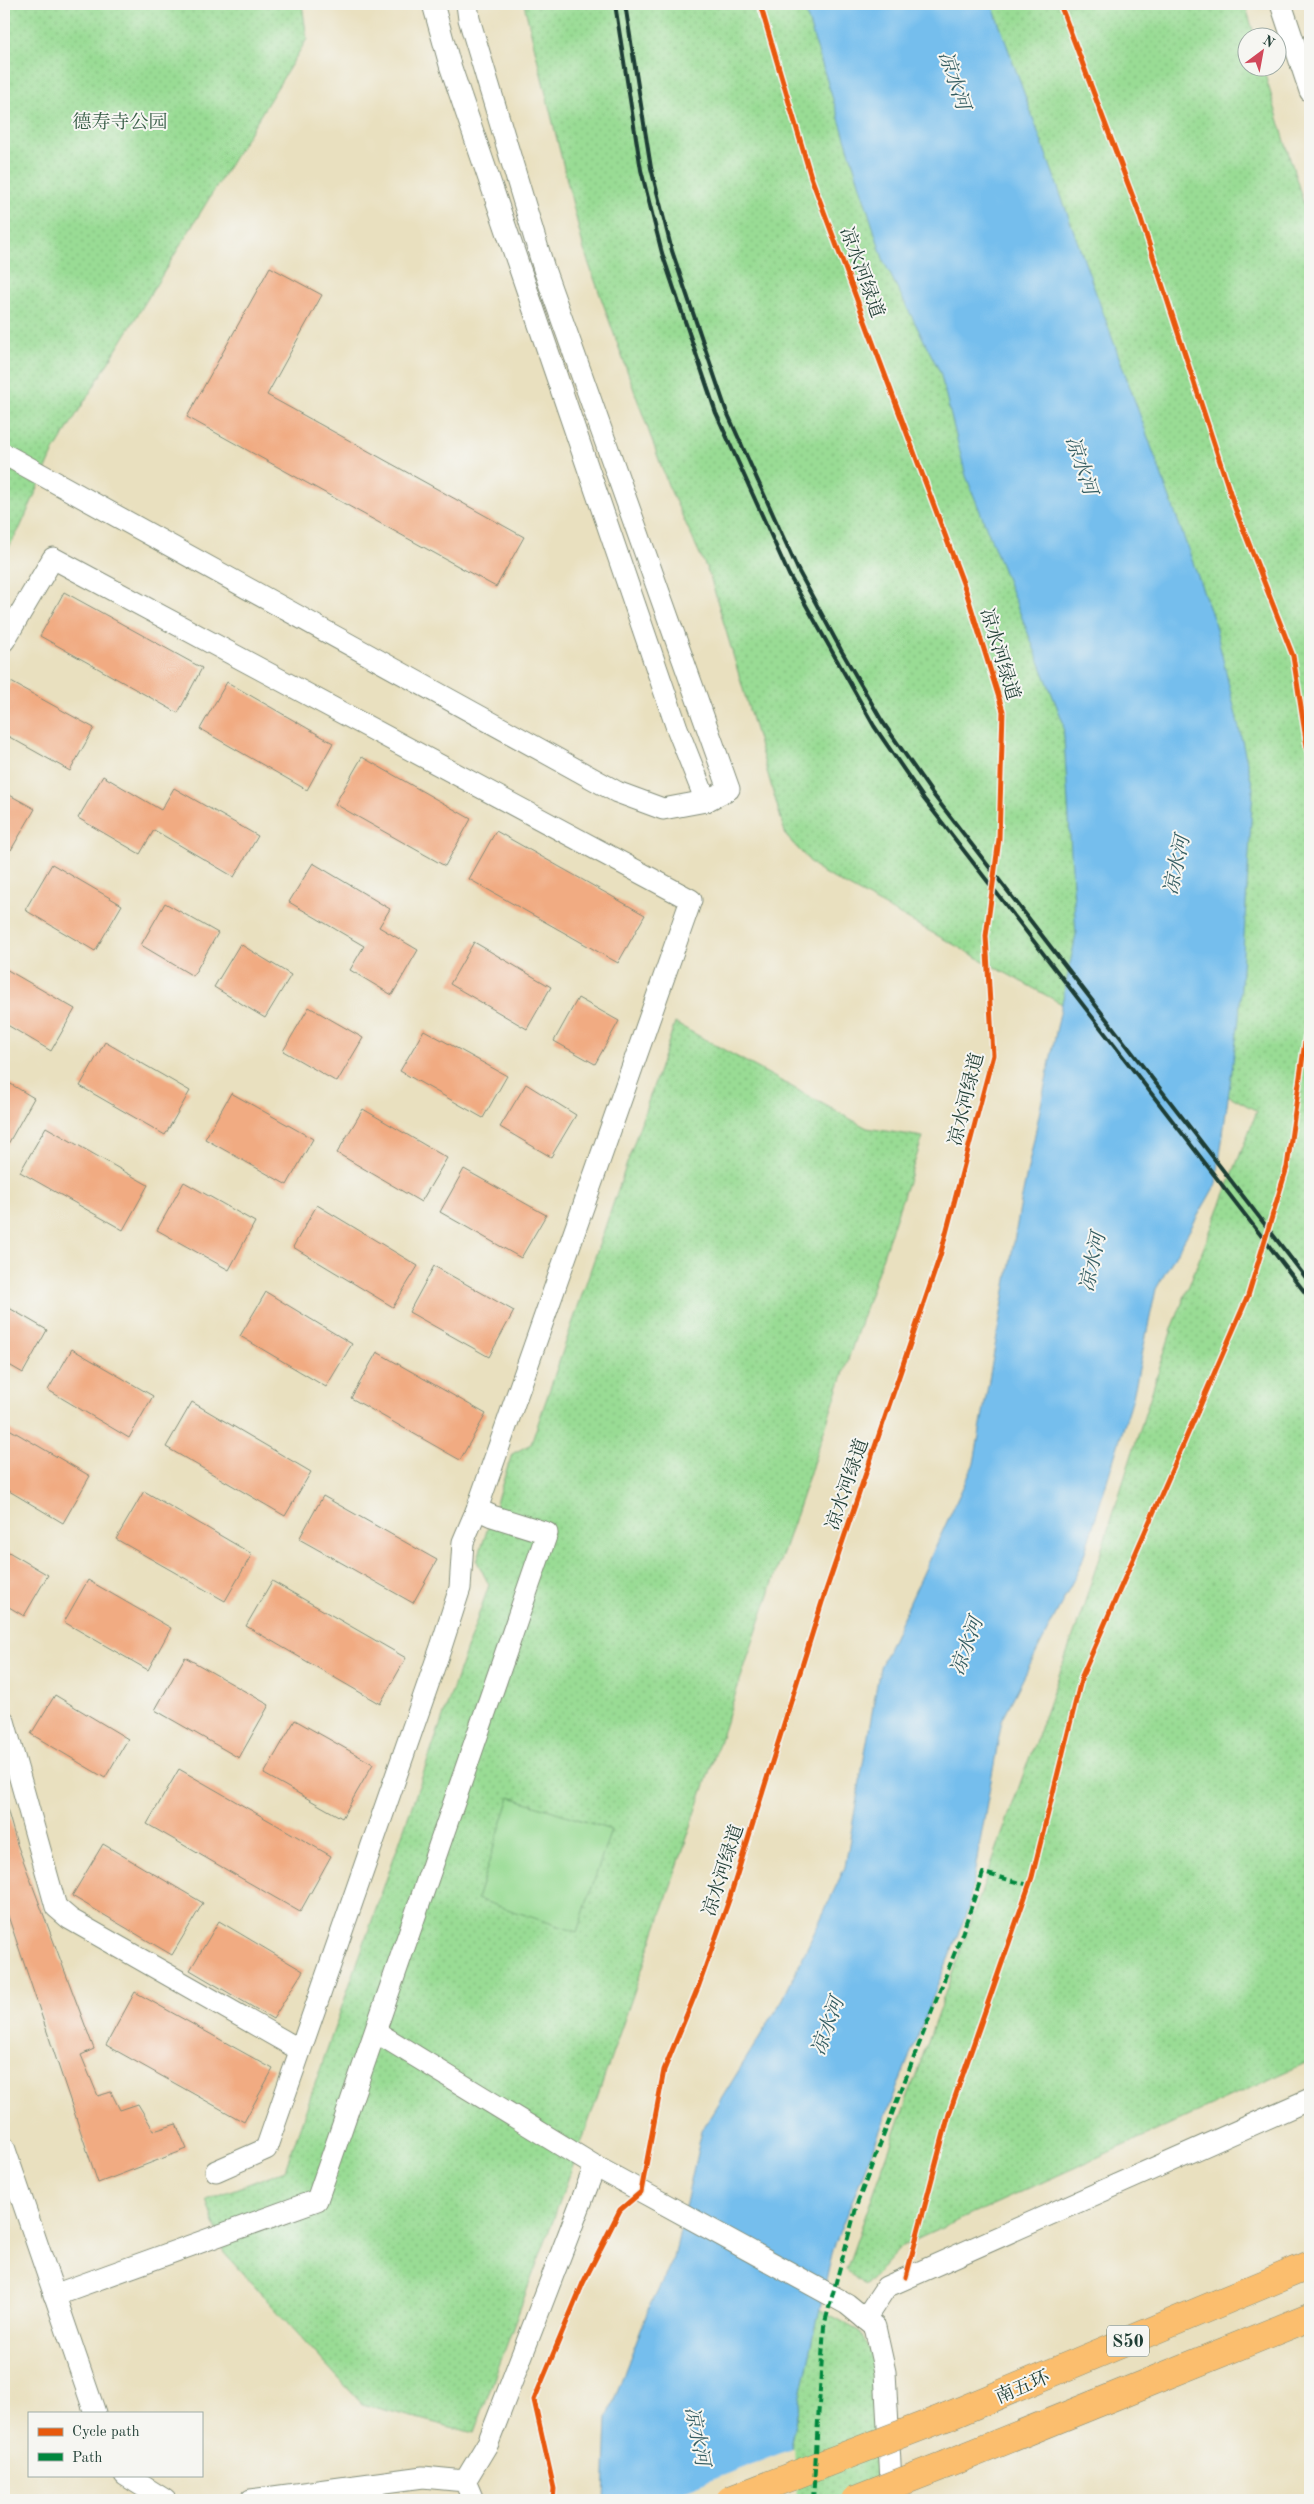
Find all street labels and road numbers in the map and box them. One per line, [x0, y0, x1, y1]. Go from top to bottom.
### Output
street label: 凉水河绿道 [835, 224, 888, 321]
street label: 凉水河绿道 [976, 606, 1023, 703]
street label: 凉水河绿道 [945, 1051, 988, 1148]
street label: 凉水河绿道 [822, 1436, 873, 1533]
street label: 凉水河绿道 [699, 1822, 748, 1919]
road number: S50 [1107, 2326, 1149, 2356]
street label: 南五环 [992, 2366, 1053, 2408]

